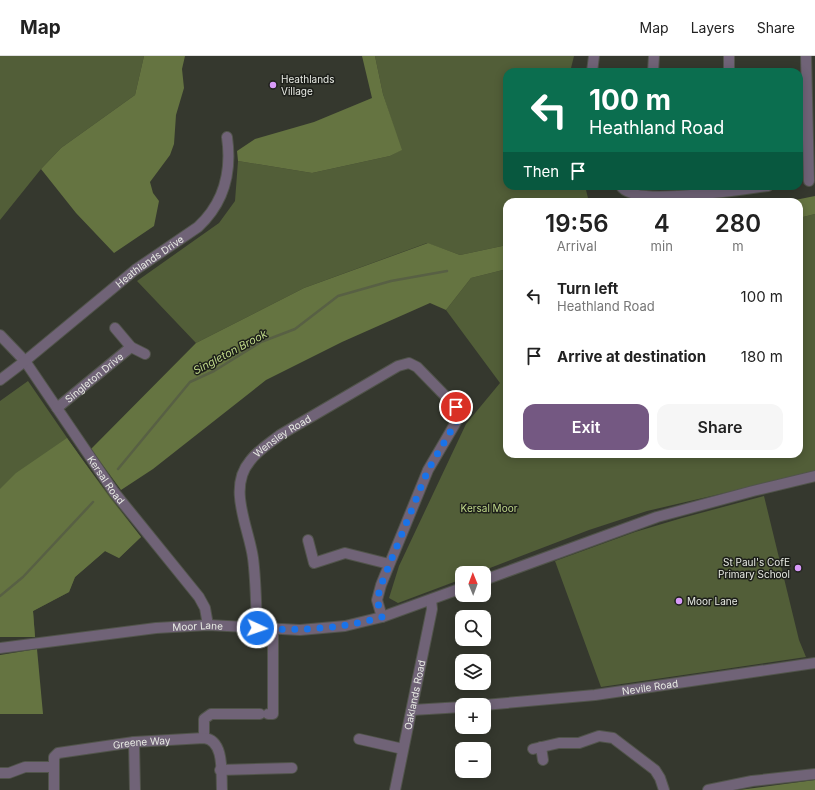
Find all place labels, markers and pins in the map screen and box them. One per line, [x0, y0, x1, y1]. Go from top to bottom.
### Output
place label: Heathlands Village [281, 73, 335, 97]
marker: Heathlands Village [268, 80, 278, 90]
pin [439, 390, 473, 424]
place label: St Paul's CofE Primary School [718, 556, 790, 580]
marker: St Paul's CofE Primary School [793, 563, 803, 573]
place label: Moor Lane [687, 595, 738, 607]
marker: Moor Lane [674, 596, 684, 606]

